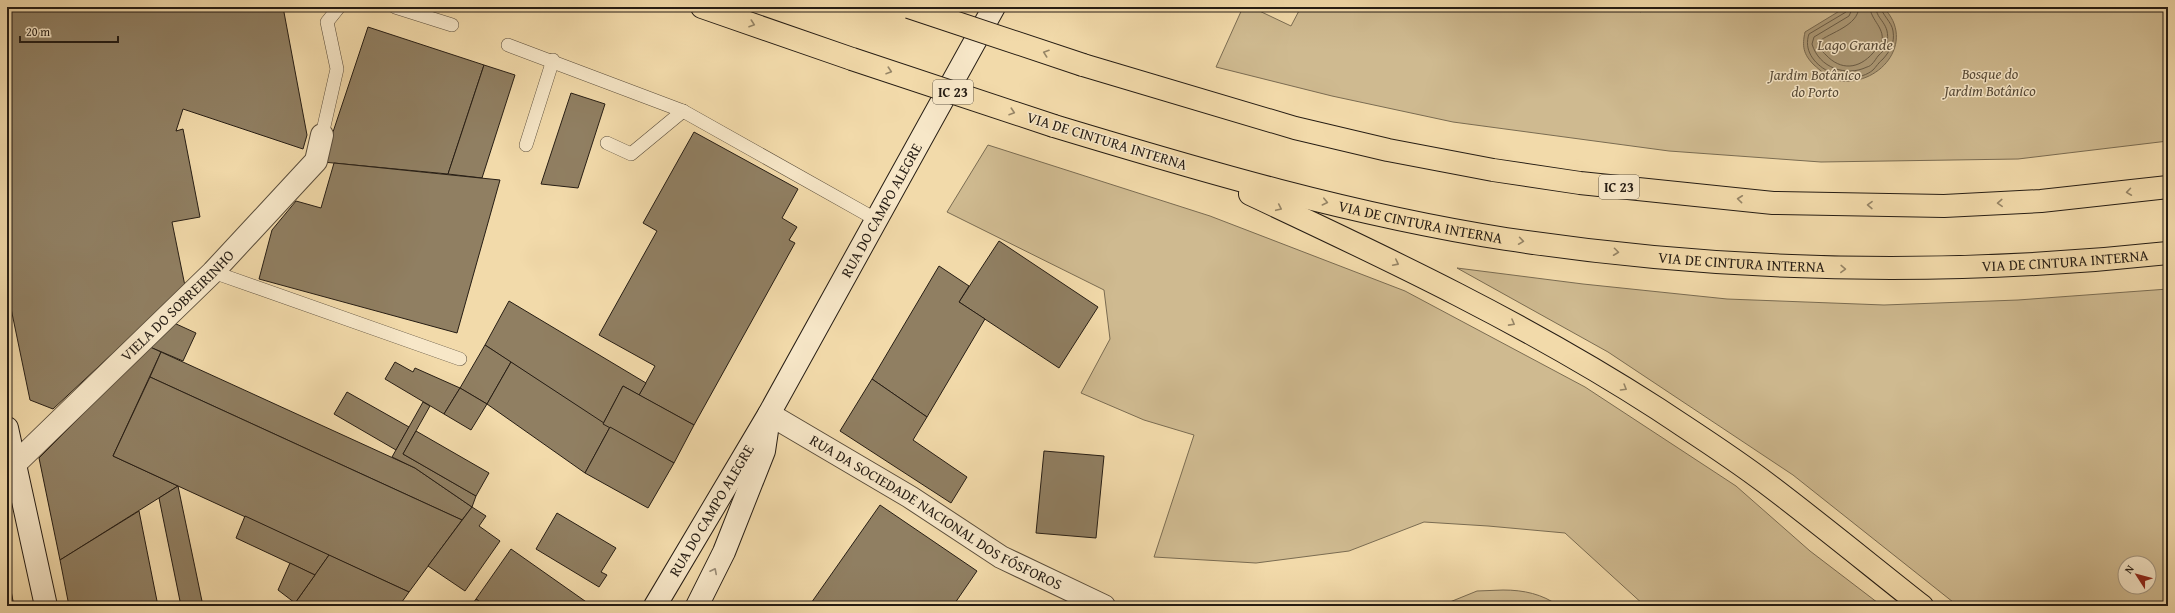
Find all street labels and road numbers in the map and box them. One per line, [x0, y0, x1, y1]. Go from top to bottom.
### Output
road number: IC 23 [933, 80, 973, 104]
street label: VIA DE CINTURA INTERNA [1024, 106, 1190, 175]
street label: RUA DO CAMPO ALEGRE [836, 139, 927, 281]
road number: IC 23 [1599, 175, 1639, 199]
street label: VIA DE CINTURA INTERNA [1336, 195, 1504, 248]
street label: VIA DE CINTURA INTERNA [1981, 244, 2149, 276]
street label: VIELA DO SOBREIRINHO [116, 245, 239, 366]
street label: VIA DE CINTURA INTERNA [1657, 246, 1825, 277]
street label: RUA DA SOCIEDADE NACIONAL DOS FÓSFOROS [806, 429, 1066, 595]
street label: RUA DO CAMPO ALEGRE [664, 440, 759, 580]

